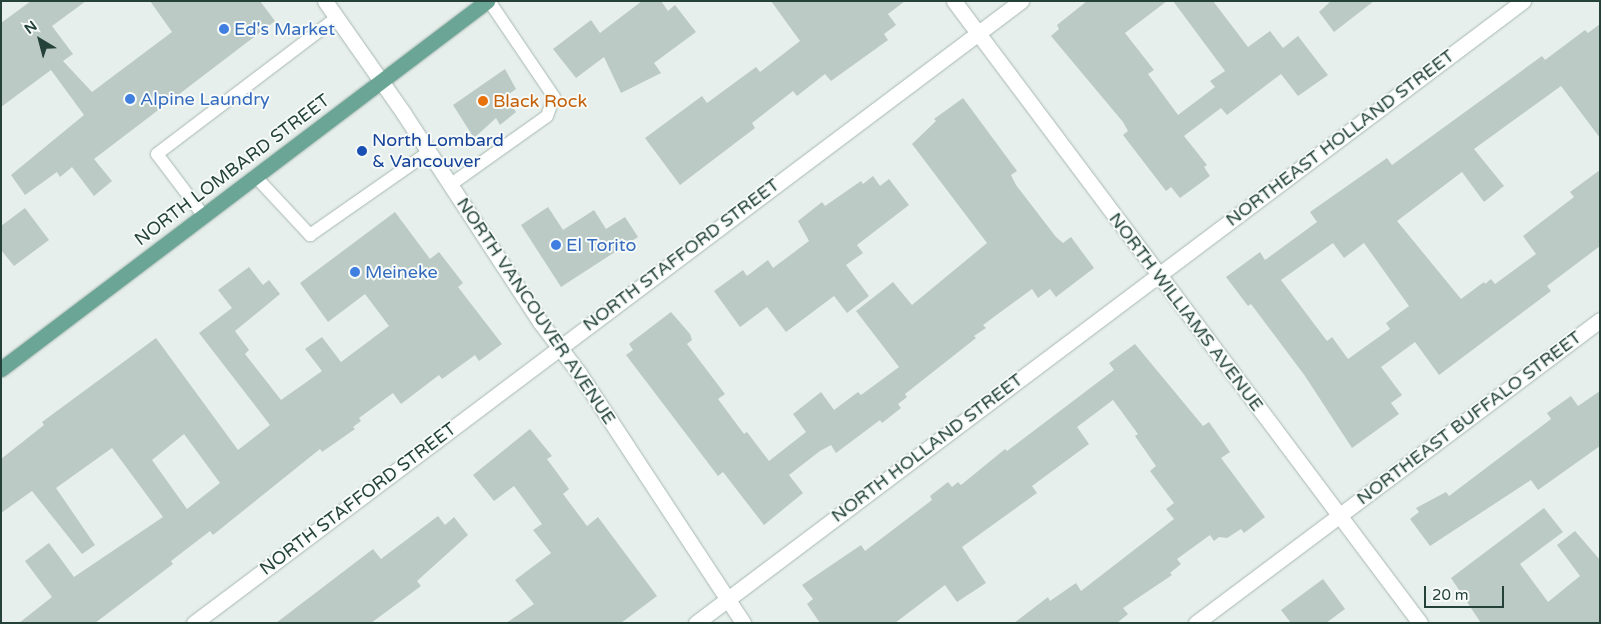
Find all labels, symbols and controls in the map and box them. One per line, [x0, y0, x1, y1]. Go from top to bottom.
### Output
north arrow [15, 15, 65, 65]
text: N [21, 17, 40, 38]
place label: Ed's Market [234, 18, 335, 40]
marker: Ed's Market [218, 23, 230, 35]
street label: NORTHEAST HOLLAND STREET [1222, 45, 1458, 231]
place label: Alpine Laundry [140, 88, 270, 110]
street label: NORTH LOMBARD STREET [130, 90, 334, 250]
place label: Black Rock [493, 90, 587, 112]
marker: Alpine Laundry [124, 93, 136, 105]
marker: Black Rock [477, 95, 489, 107]
place label: North Lombard & Vancouver [372, 130, 504, 172]
marker: North Lombard & Vancouver [356, 145, 368, 157]
street label: NORTH STAFFORD STREET [579, 174, 783, 336]
street label: NORTH VANCOUVER AVENUE [452, 194, 620, 428]
street label: NORTH WILLIAMS AVENUE [1104, 208, 1268, 416]
place label: El Torito [566, 234, 636, 256]
marker: El Torito [550, 239, 562, 251]
place label: Meineke [365, 261, 438, 283]
marker: Meineke [349, 266, 361, 278]
street label: NORTHEAST BUFFALO STREET [1352, 326, 1586, 510]
street label: NORTH HOLLAND STREET [827, 369, 1027, 527]
street label: NORTH STAFFORD STREET [256, 418, 460, 580]
scale bar [1426, 576, 1506, 608]
text: 20 m [1432, 586, 1469, 604]

